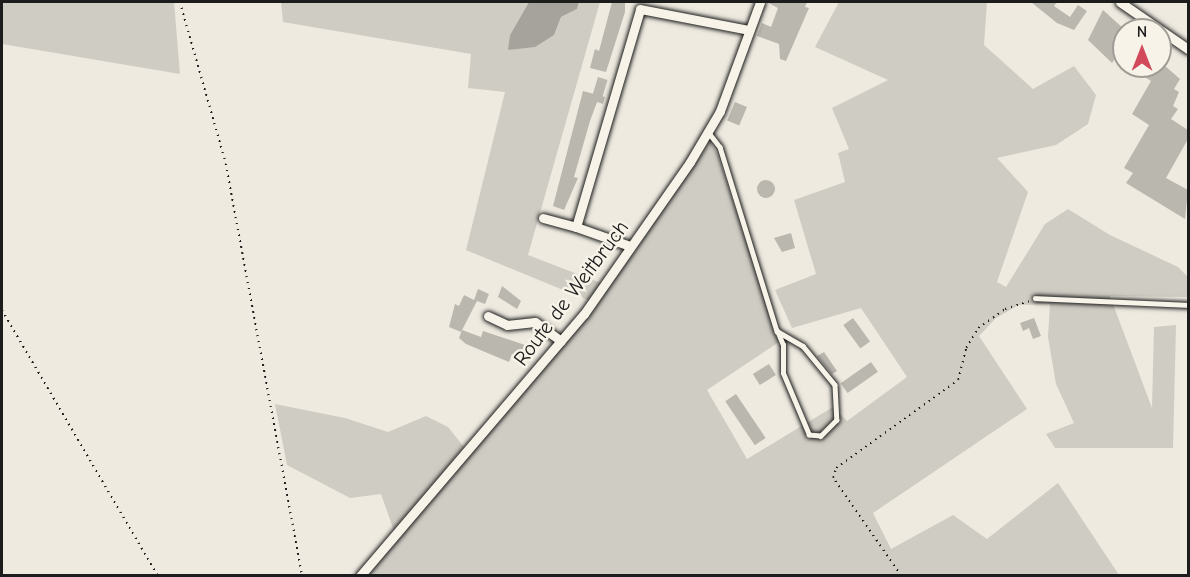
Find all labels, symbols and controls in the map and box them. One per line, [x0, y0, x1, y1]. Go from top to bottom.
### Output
north arrow [1112, 18, 1172, 78]
text: N [1137, 23, 1147, 41]
street label: Route de Weitbruch [508, 215, 634, 371]

